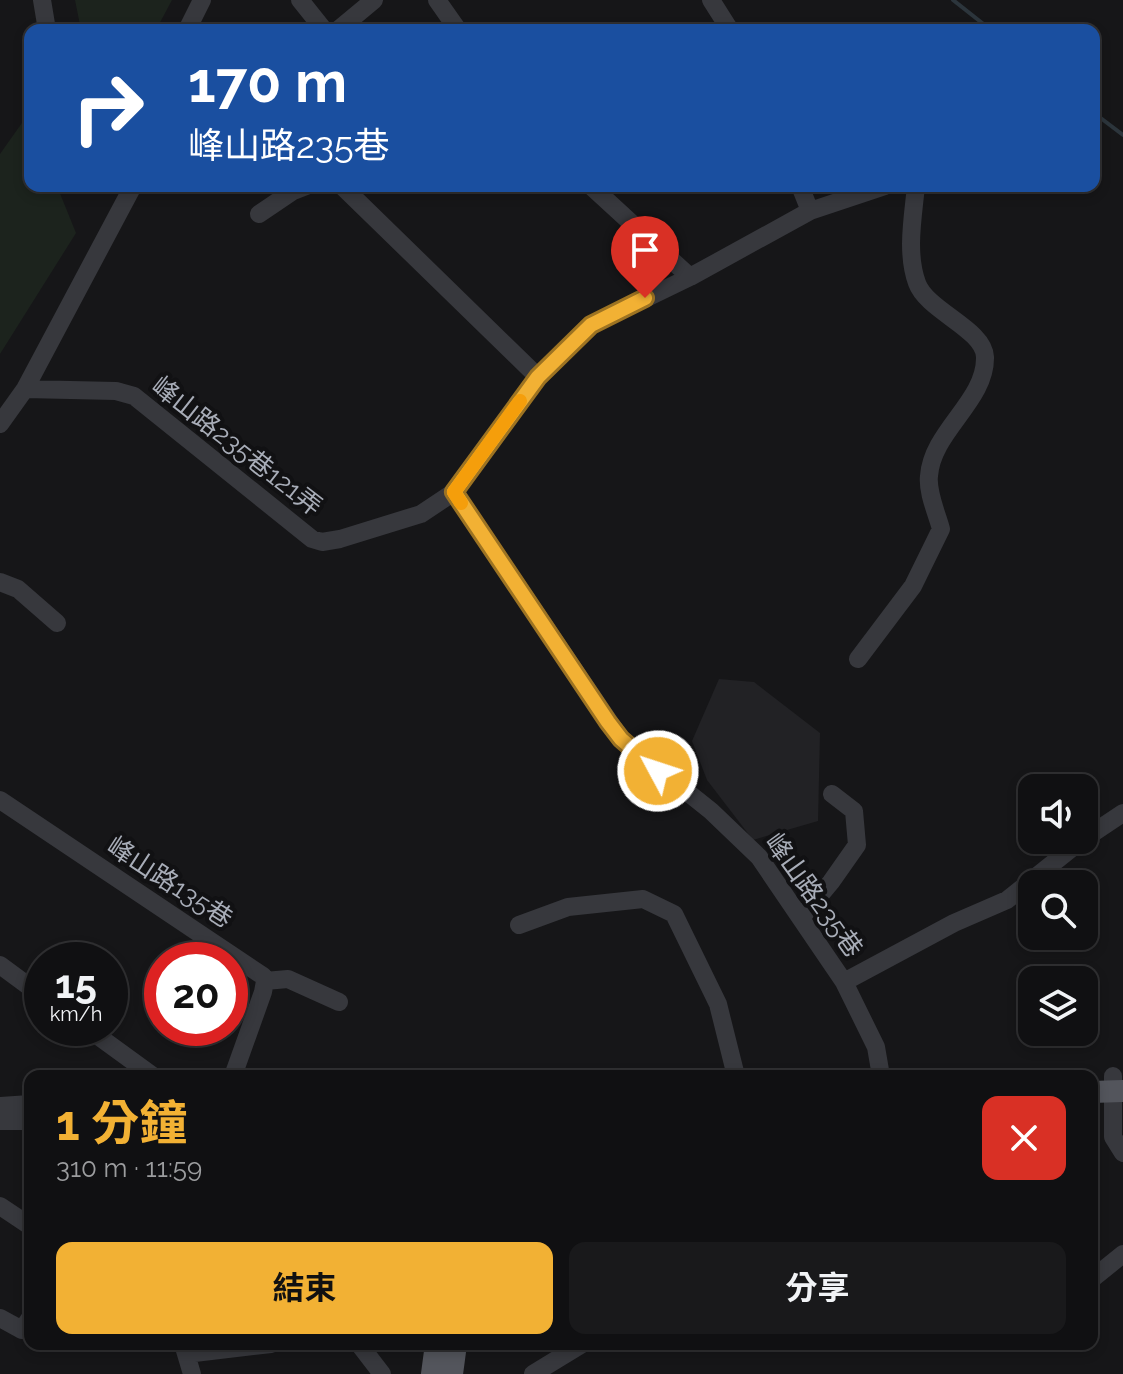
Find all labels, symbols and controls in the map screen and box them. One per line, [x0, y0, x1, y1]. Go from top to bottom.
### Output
text: 170 m [188, 49, 347, 115]
icon: right [56, 56, 160, 160]
text: 峰山路235巷 [188, 124, 390, 166]
pin [611, 216, 679, 298]
icon: arrive [623, 228, 667, 272]
street label: 峰山路235巷121弄 [146, 370, 328, 522]
position arrow [616, 729, 700, 813]
map controls [1018, 774, 1098, 1046]
button: sound [1018, 774, 1098, 854]
street label: 峰山路235巷 [759, 827, 869, 963]
street label: 峰山路135巷 [102, 830, 238, 934]
button: search [1018, 870, 1098, 950]
speed limit sign: 20 [144, 942, 248, 1046]
text: 15 [55, 960, 97, 1007]
button: layers [1018, 966, 1098, 1046]
text: km/h [50, 1002, 102, 1026]
text: 1 分鐘 [56, 1095, 187, 1151]
button: close [982, 1096, 1066, 1180]
text: 310 m · 11:59 [56, 1153, 202, 1183]
button: 結束 [56, 1242, 553, 1334]
button: 分享 [569, 1242, 1066, 1334]

